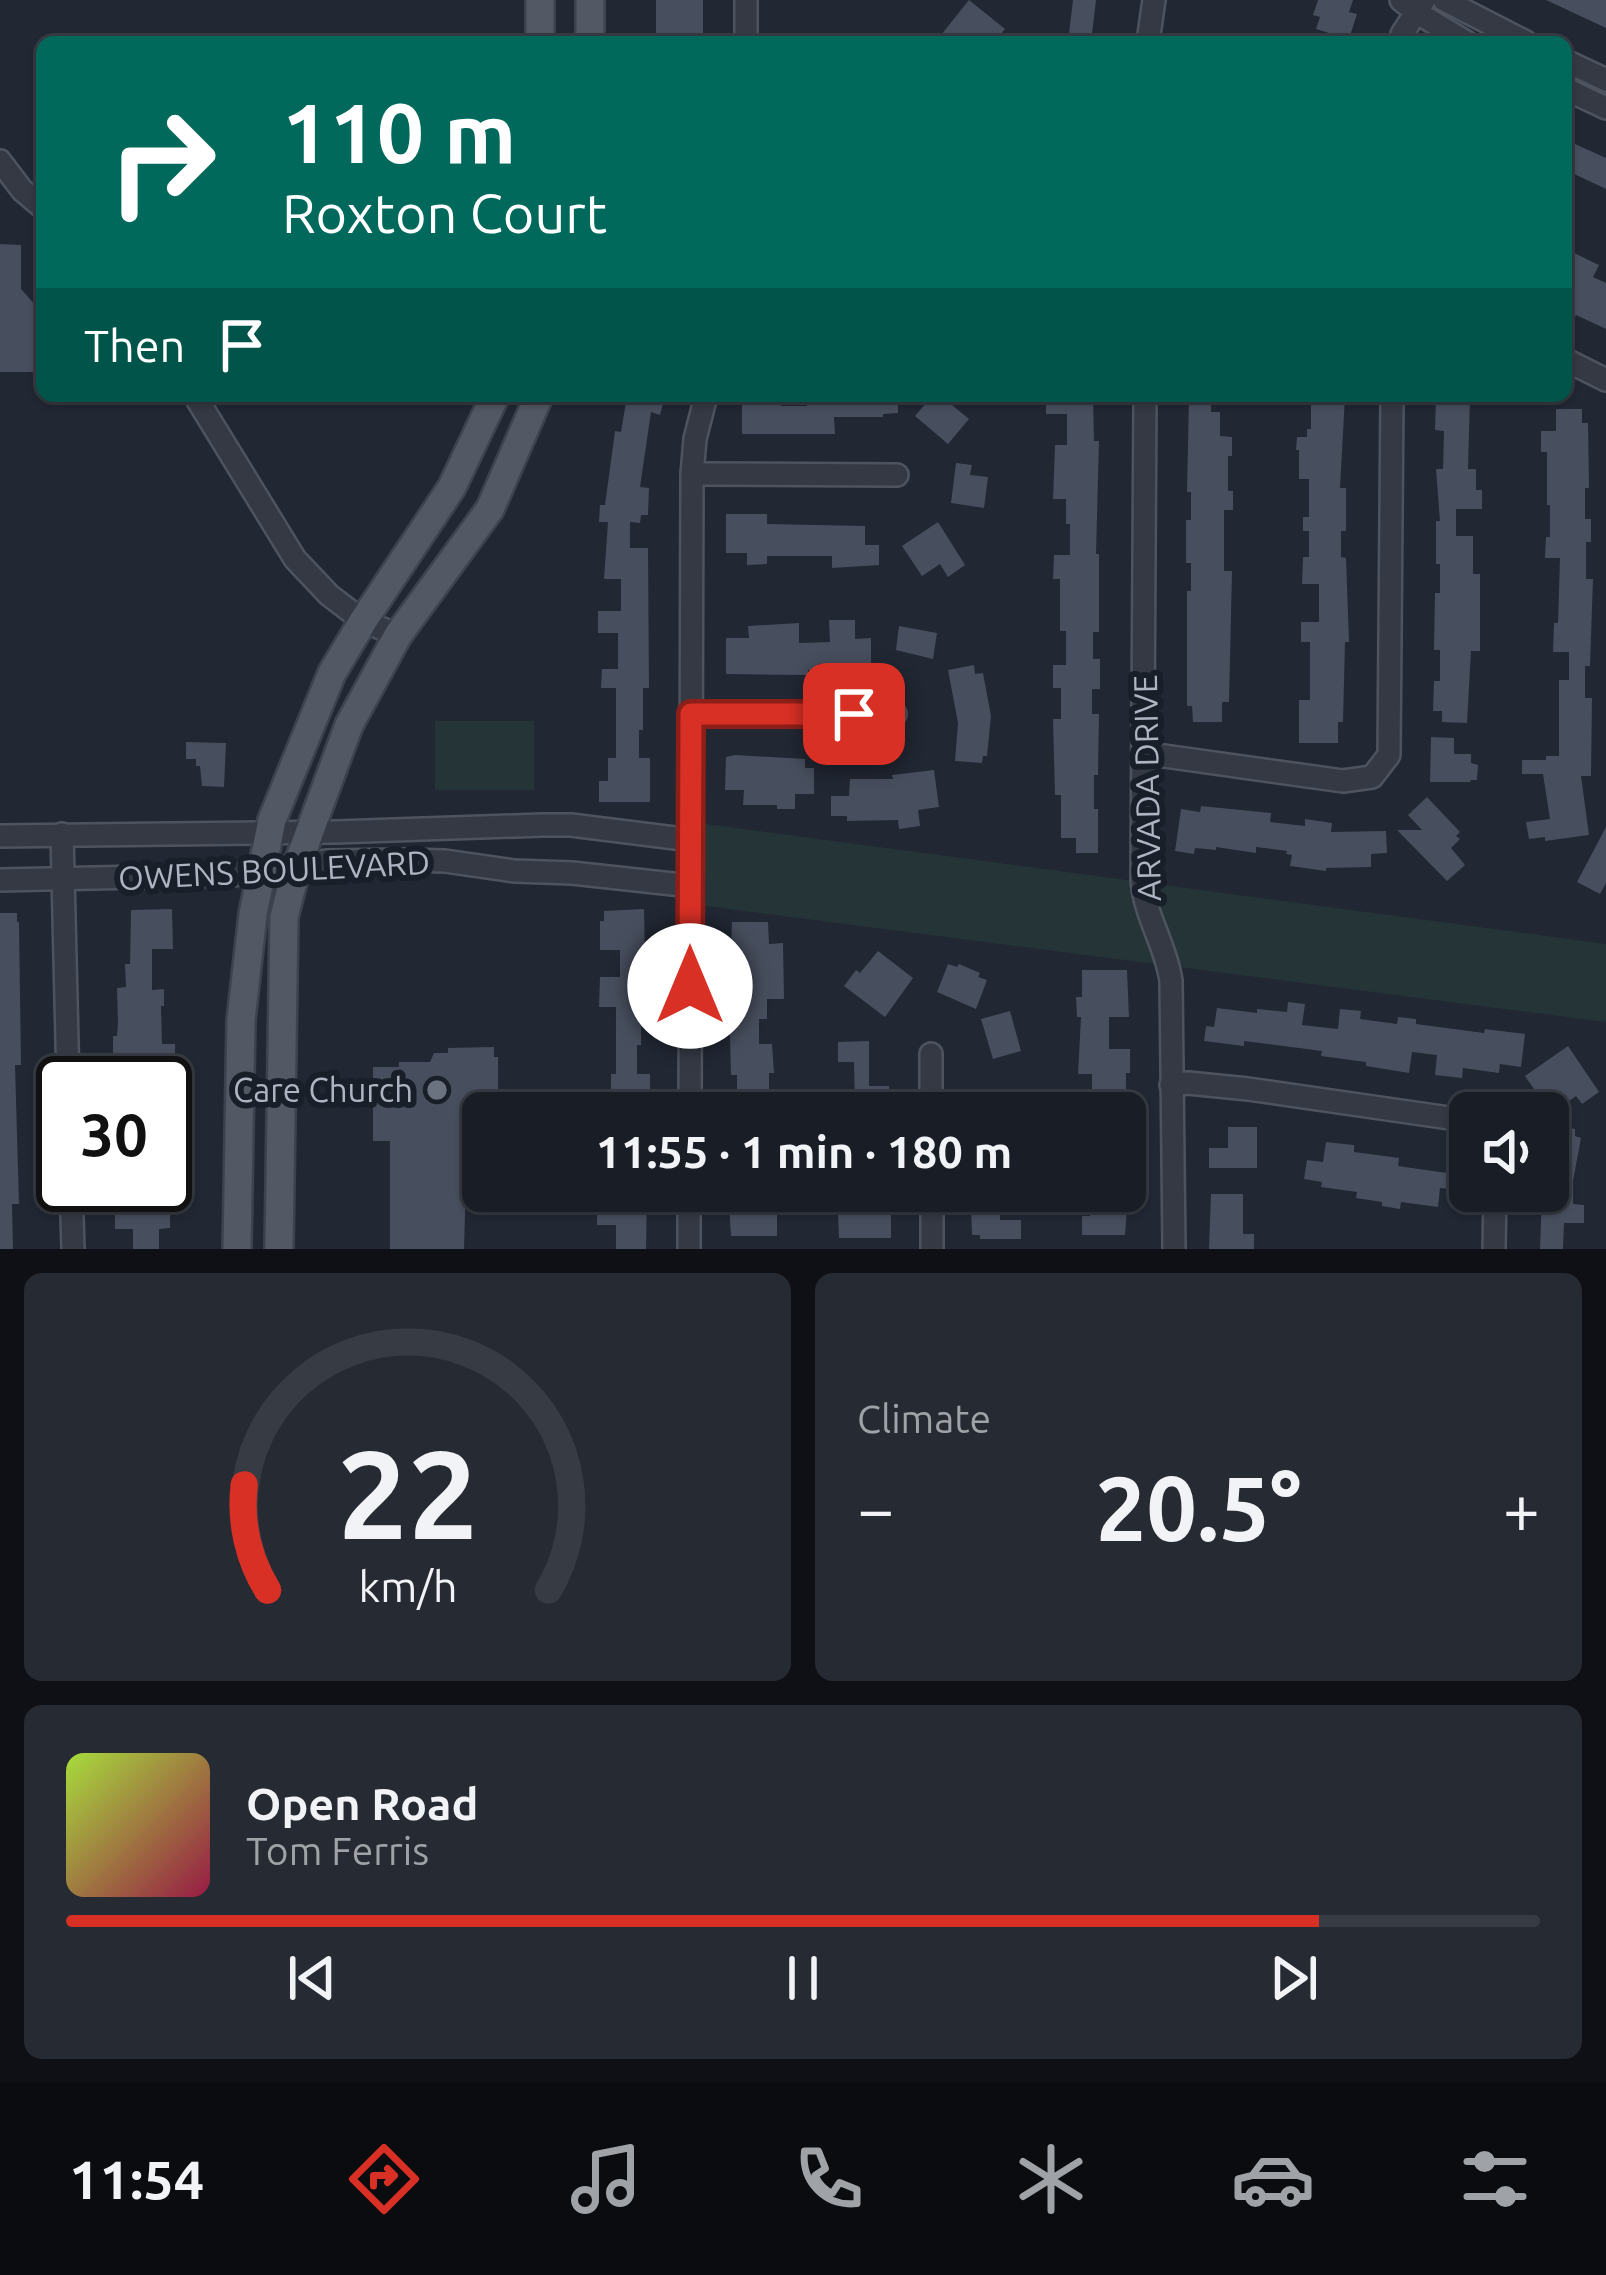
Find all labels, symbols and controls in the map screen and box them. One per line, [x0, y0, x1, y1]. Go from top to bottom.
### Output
icon: right [84, 84, 240, 240]
text: 110 m [282, 85, 516, 179]
text: Roxton Court [282, 183, 607, 243]
icon: arrive [209, 312, 275, 378]
text: Then [84, 320, 185, 371]
pin [803, 663, 905, 765]
street label: ARVADA DRIVE [1126, 674, 1167, 902]
icon: arrive [821, 681, 887, 747]
street label: OWENS BOULEVARD [117, 843, 431, 896]
position arrow [627, 923, 753, 1049]
speed limit sign: 30 [36, 1056, 192, 1212]
place label: Care Church [233, 1071, 413, 1108]
marker: Care Church [424, 1077, 450, 1103]
map controls [1449, 1092, 1569, 1212]
button: sound [1449, 1092, 1569, 1212]
text: 11:55 · 1 min · 180 m [596, 1126, 1012, 1177]
text: Climate [857, 1397, 991, 1440]
text: 22 [337, 1423, 478, 1563]
text: 20.5° [1095, 1457, 1302, 1558]
text: − [857, 1471, 894, 1545]
text: + [1503, 1471, 1540, 1545]
text: km/h [358, 1562, 457, 1610]
text: Open Road [246, 1778, 478, 1829]
text: Tom Ferris [246, 1829, 429, 1872]
icon: previous [279, 1945, 345, 2011]
icon: pause [770, 1945, 836, 2011]
icon: next [1261, 1945, 1327, 2011]
icon: directions [342, 2137, 426, 2221]
icon: music [564, 2137, 648, 2221]
icon: phone [787, 2137, 871, 2221]
icon: climate [1009, 2137, 1093, 2221]
icon: car [1231, 2137, 1315, 2221]
icon: filters [1453, 2137, 1537, 2221]
text: 11:54 [69, 2149, 204, 2209]

